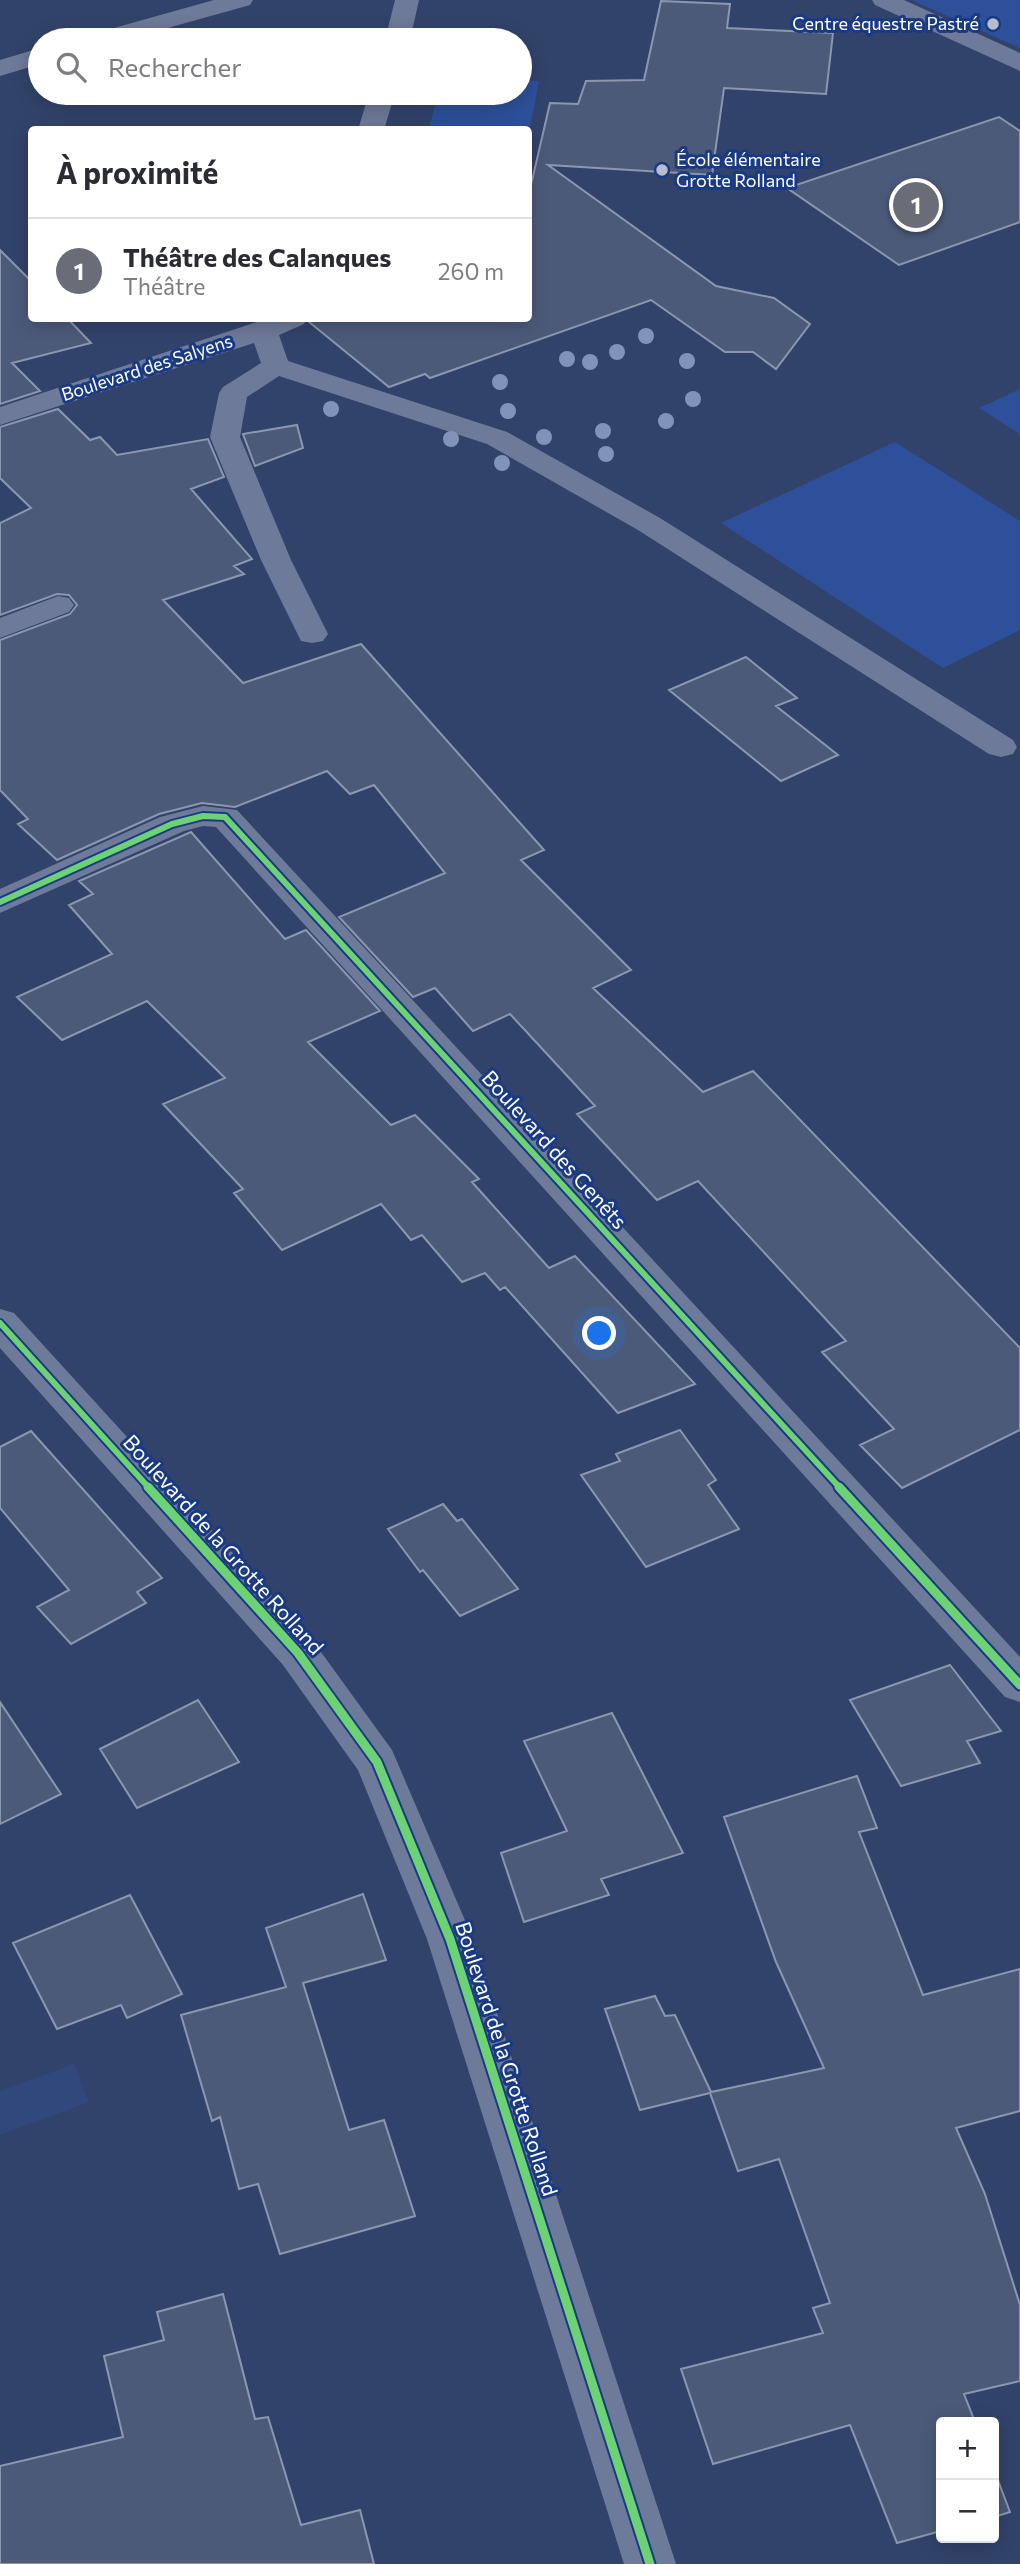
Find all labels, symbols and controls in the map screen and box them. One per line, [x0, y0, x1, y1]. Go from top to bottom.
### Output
place label: Centre équestre Pastré [792, 12, 979, 34]
marker: Centre équestre Pastré [985, 16, 1001, 32]
search box [28, 28, 532, 105]
icon: search [52, 48, 90, 86]
text: Rechercher [108, 51, 242, 82]
place label: École élémentaire Grotte Rolland [676, 148, 821, 191]
text: À proximité [56, 153, 218, 190]
marker: École élémentaire Grotte Rolland [654, 162, 670, 178]
pin: 1 [893, 179, 939, 231]
text: Théâtre des Calanques [123, 241, 391, 272]
text: 1 [74, 257, 84, 285]
text: 260 m [438, 257, 504, 285]
text: Théâtre [123, 272, 205, 300]
street label: Boulevard des Salyens [58, 329, 235, 405]
street label: Boulevard des Genêts [478, 1065, 633, 1233]
your location [582, 1316, 616, 1350]
street label: Boulevard de la Grotte Rolland [119, 1429, 329, 1659]
street label: Boulevard de la Grotte Rolland [451, 1918, 564, 2199]
map controls [936, 2417, 999, 2543]
button: + [936, 2417, 999, 2480]
button: − [936, 2480, 999, 2543]

